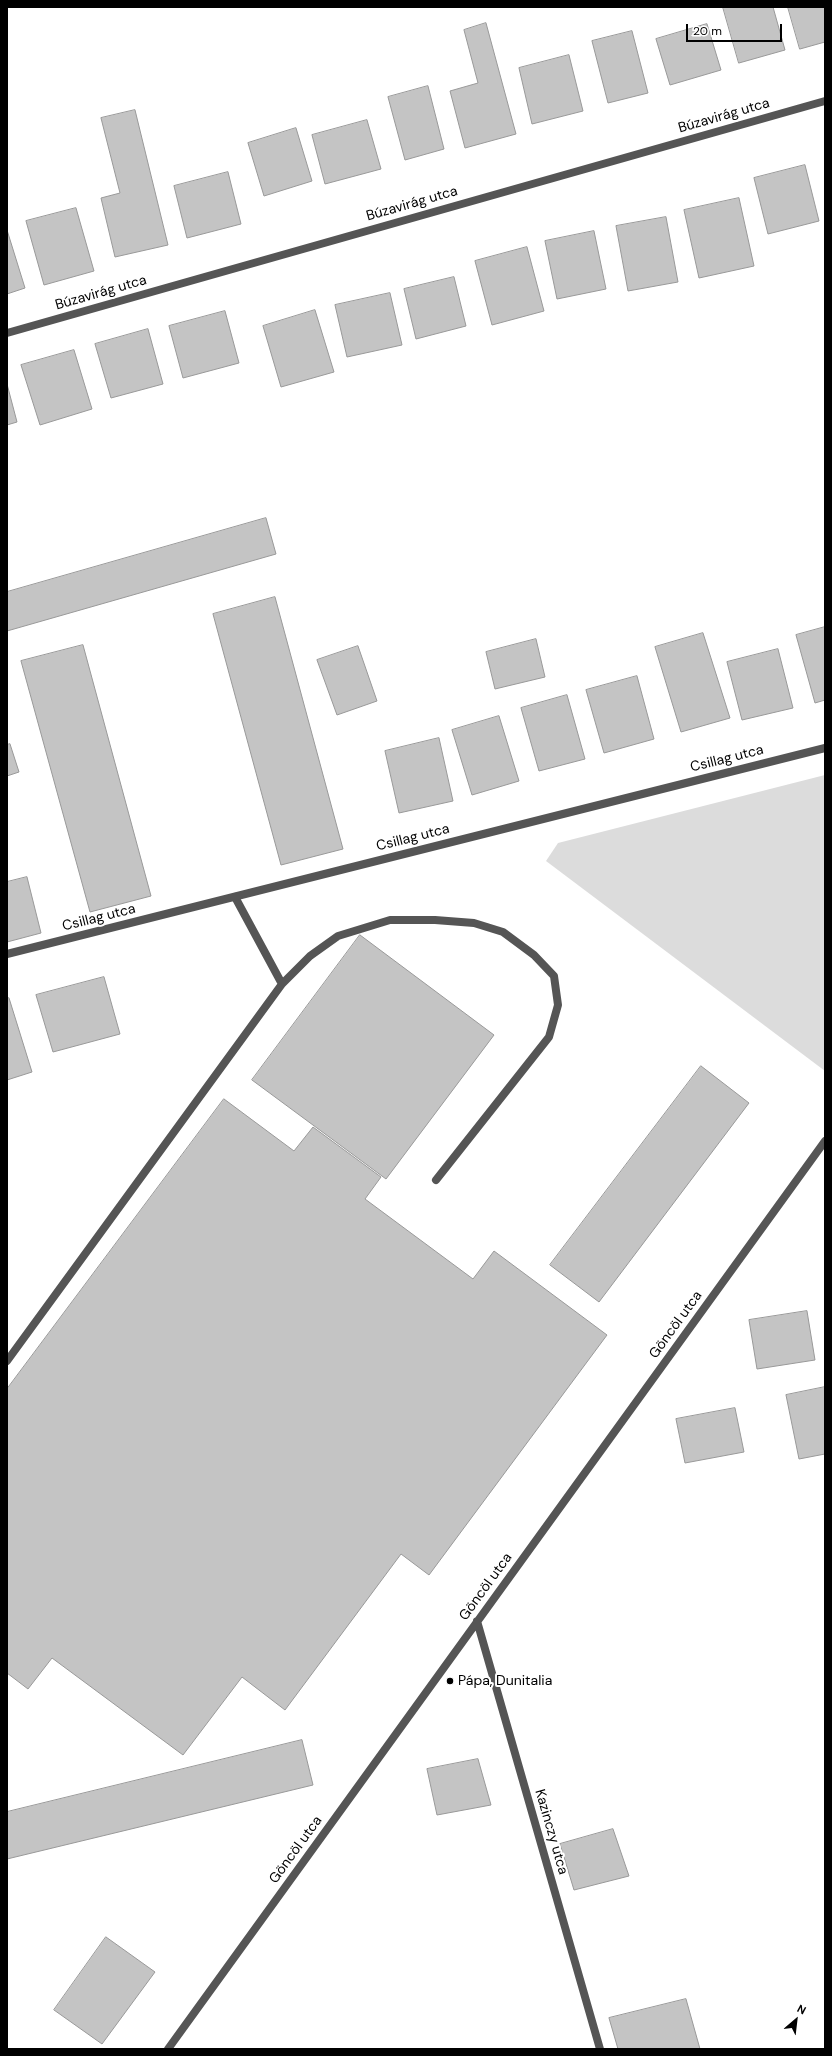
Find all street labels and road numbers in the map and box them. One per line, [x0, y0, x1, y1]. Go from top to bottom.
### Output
street label: Búzavirág utca [676, 95, 772, 137]
street label: Búzavirág utca [364, 183, 460, 225]
street label: Búzavirág utca [53, 272, 149, 314]
street label: Csillag utca [689, 742, 765, 776]
street label: Csillag utca [375, 821, 451, 855]
street label: Csillag utca [61, 901, 137, 935]
street label: Göncöl utca [646, 1288, 706, 1362]
street label: Göncöl utca [456, 1550, 516, 1624]
street label: Kazinczy utca [531, 1787, 571, 1877]
street label: Göncöl utca [266, 1813, 326, 1887]

